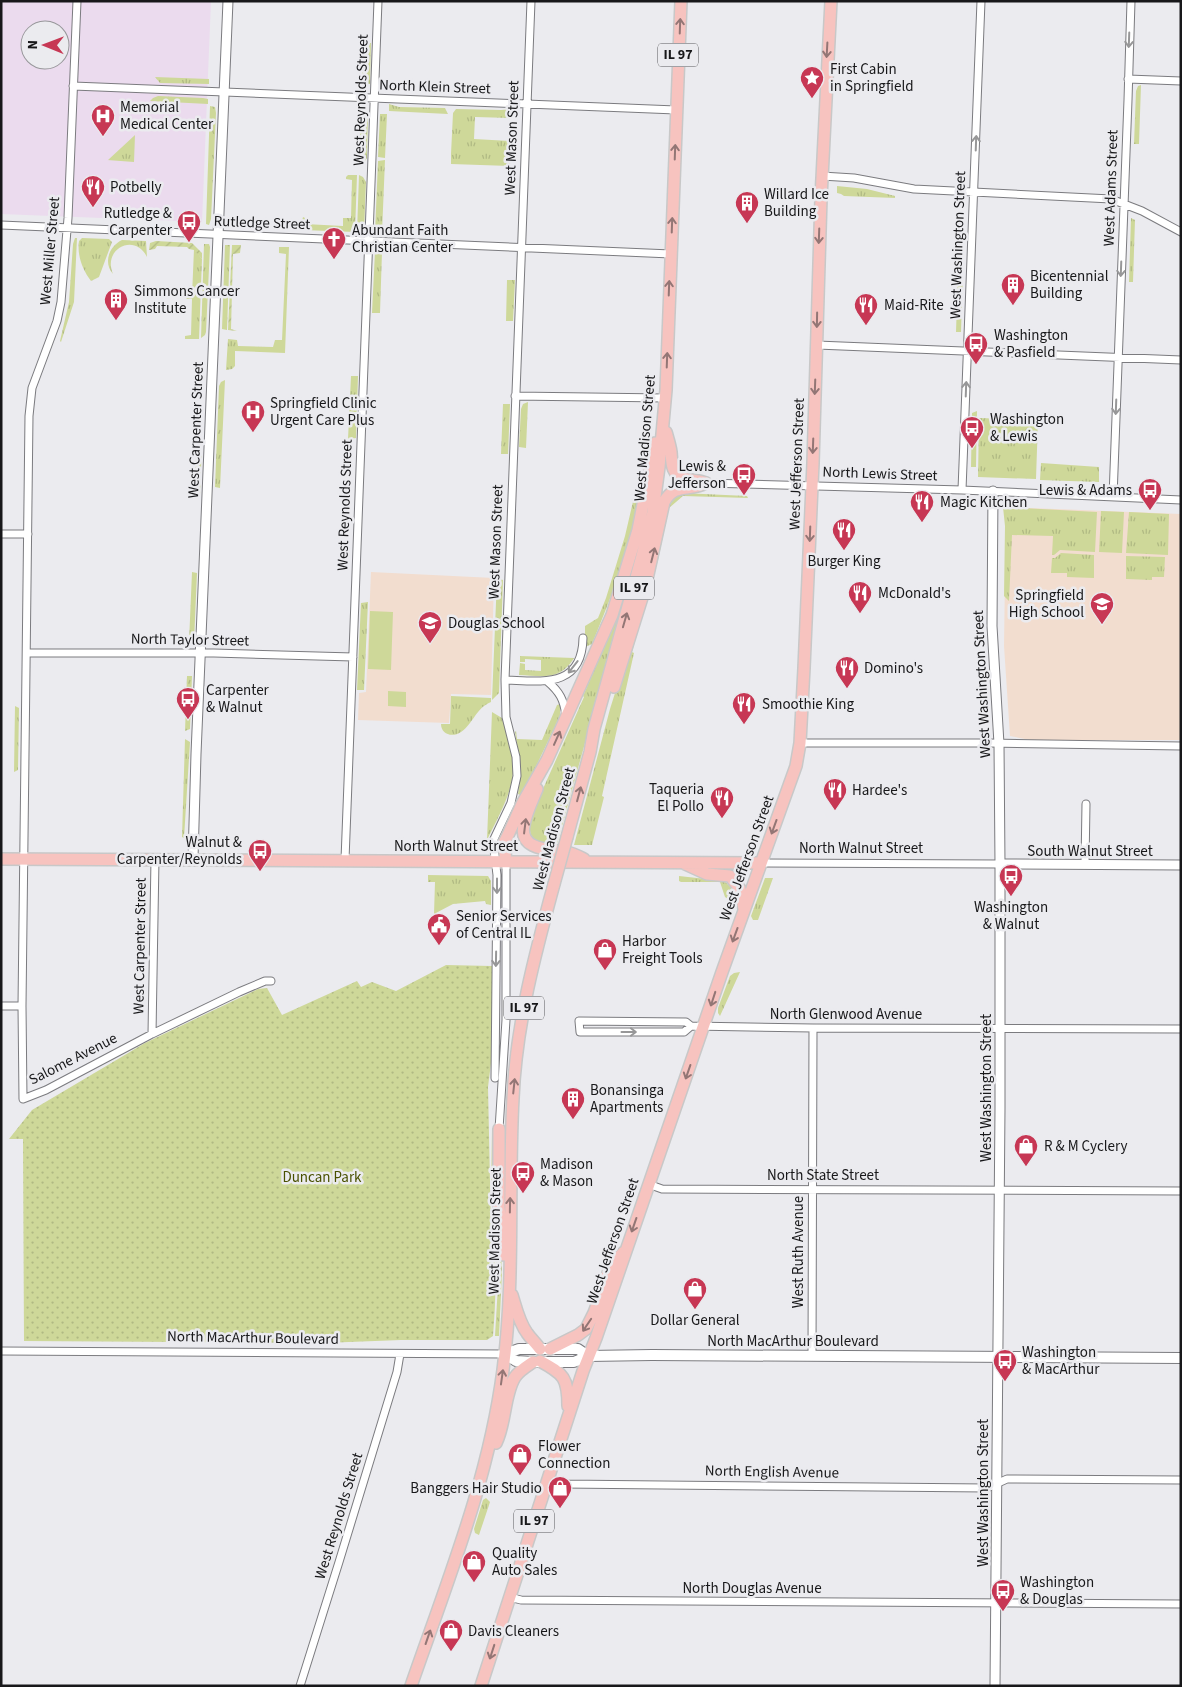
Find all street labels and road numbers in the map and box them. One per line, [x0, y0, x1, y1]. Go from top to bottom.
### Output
street label: West Reynolds Street [348, 34, 374, 166]
road number: IL 97 [658, 44, 698, 66]
street label: North Klein Street [379, 75, 491, 99]
street label: West Mason Street [500, 80, 524, 196]
street label: West Adams Street [1098, 129, 1124, 247]
street label: West Washington Street [945, 171, 971, 319]
street label: West Miller Street [35, 196, 65, 306]
street label: Rutledge Street [213, 211, 311, 235]
street label: West Carpenter Street [183, 361, 209, 499]
street label: West Madison Street [629, 374, 661, 502]
street label: West Jefferson Street [784, 398, 810, 530]
street label: West Reynolds Street [332, 439, 358, 571]
street label: North Lewis Street [822, 461, 938, 487]
street label: West Mason Street [484, 484, 508, 600]
road number: IL 97 [614, 576, 654, 600]
street label: West Washington Street [968, 610, 996, 758]
street label: North Taylor Street [131, 628, 249, 652]
street label: West Madison Street [527, 765, 581, 893]
street label: West Jefferson Street [715, 792, 779, 924]
street label: North Walnut Street [394, 836, 518, 857]
street label: North Walnut Street [799, 838, 923, 859]
street label: South Walnut Street [1027, 841, 1153, 862]
street label: West Carpenter Street [128, 877, 152, 1015]
road number: IL 97 [504, 996, 544, 1020]
street label: North Glenwood Avenue [770, 1004, 922, 1025]
street label: West Washington Street [976, 1014, 997, 1162]
street label: Salome Avenue [25, 1028, 121, 1090]
street label: North State Street [767, 1165, 879, 1186]
street label: West Madison Street [483, 1167, 507, 1295]
street label: West Jefferson Street [582, 1175, 644, 1307]
street label: West Ruth Avenue [788, 1196, 809, 1308]
street label: North MacArthur Boulevard [167, 1326, 339, 1350]
street label: North MacArthur Boulevard [707, 1331, 879, 1352]
street label: West Washington Street [973, 1419, 994, 1567]
street label: West Reynolds Street [310, 1450, 368, 1582]
street label: North English Avenue [705, 1460, 839, 1484]
road number: IL 97 [514, 1510, 554, 1532]
street label: North Douglas Avenue [682, 1578, 822, 1599]

